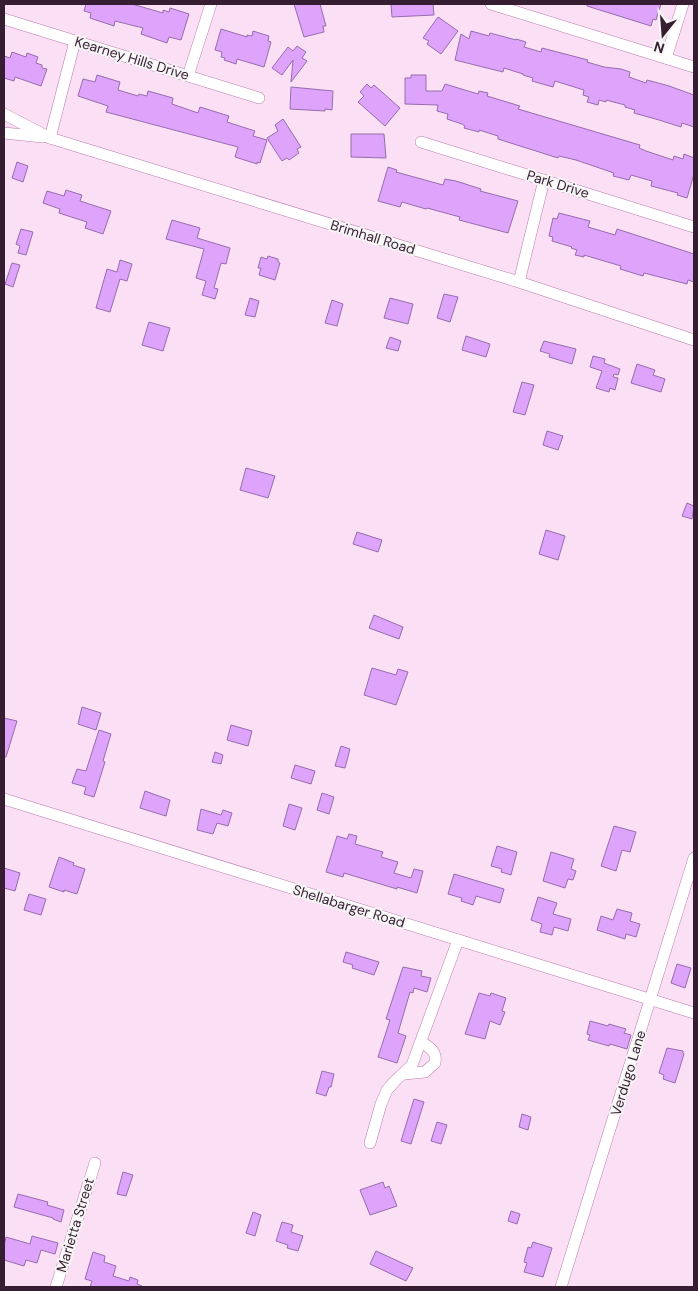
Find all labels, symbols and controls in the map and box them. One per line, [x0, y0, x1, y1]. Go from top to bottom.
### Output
north arrow [638, 10, 688, 60]
street label: Kearney Hills Drive [73, 32, 191, 84]
text: N [652, 37, 667, 58]
street label: Park Drive [525, 166, 592, 202]
street label: Brimhall Road [328, 216, 418, 258]
street label: Shellabarger Road [291, 880, 407, 932]
street label: Verdugo Lane [606, 1028, 650, 1118]
street label: Marietta Street [52, 1176, 98, 1274]

